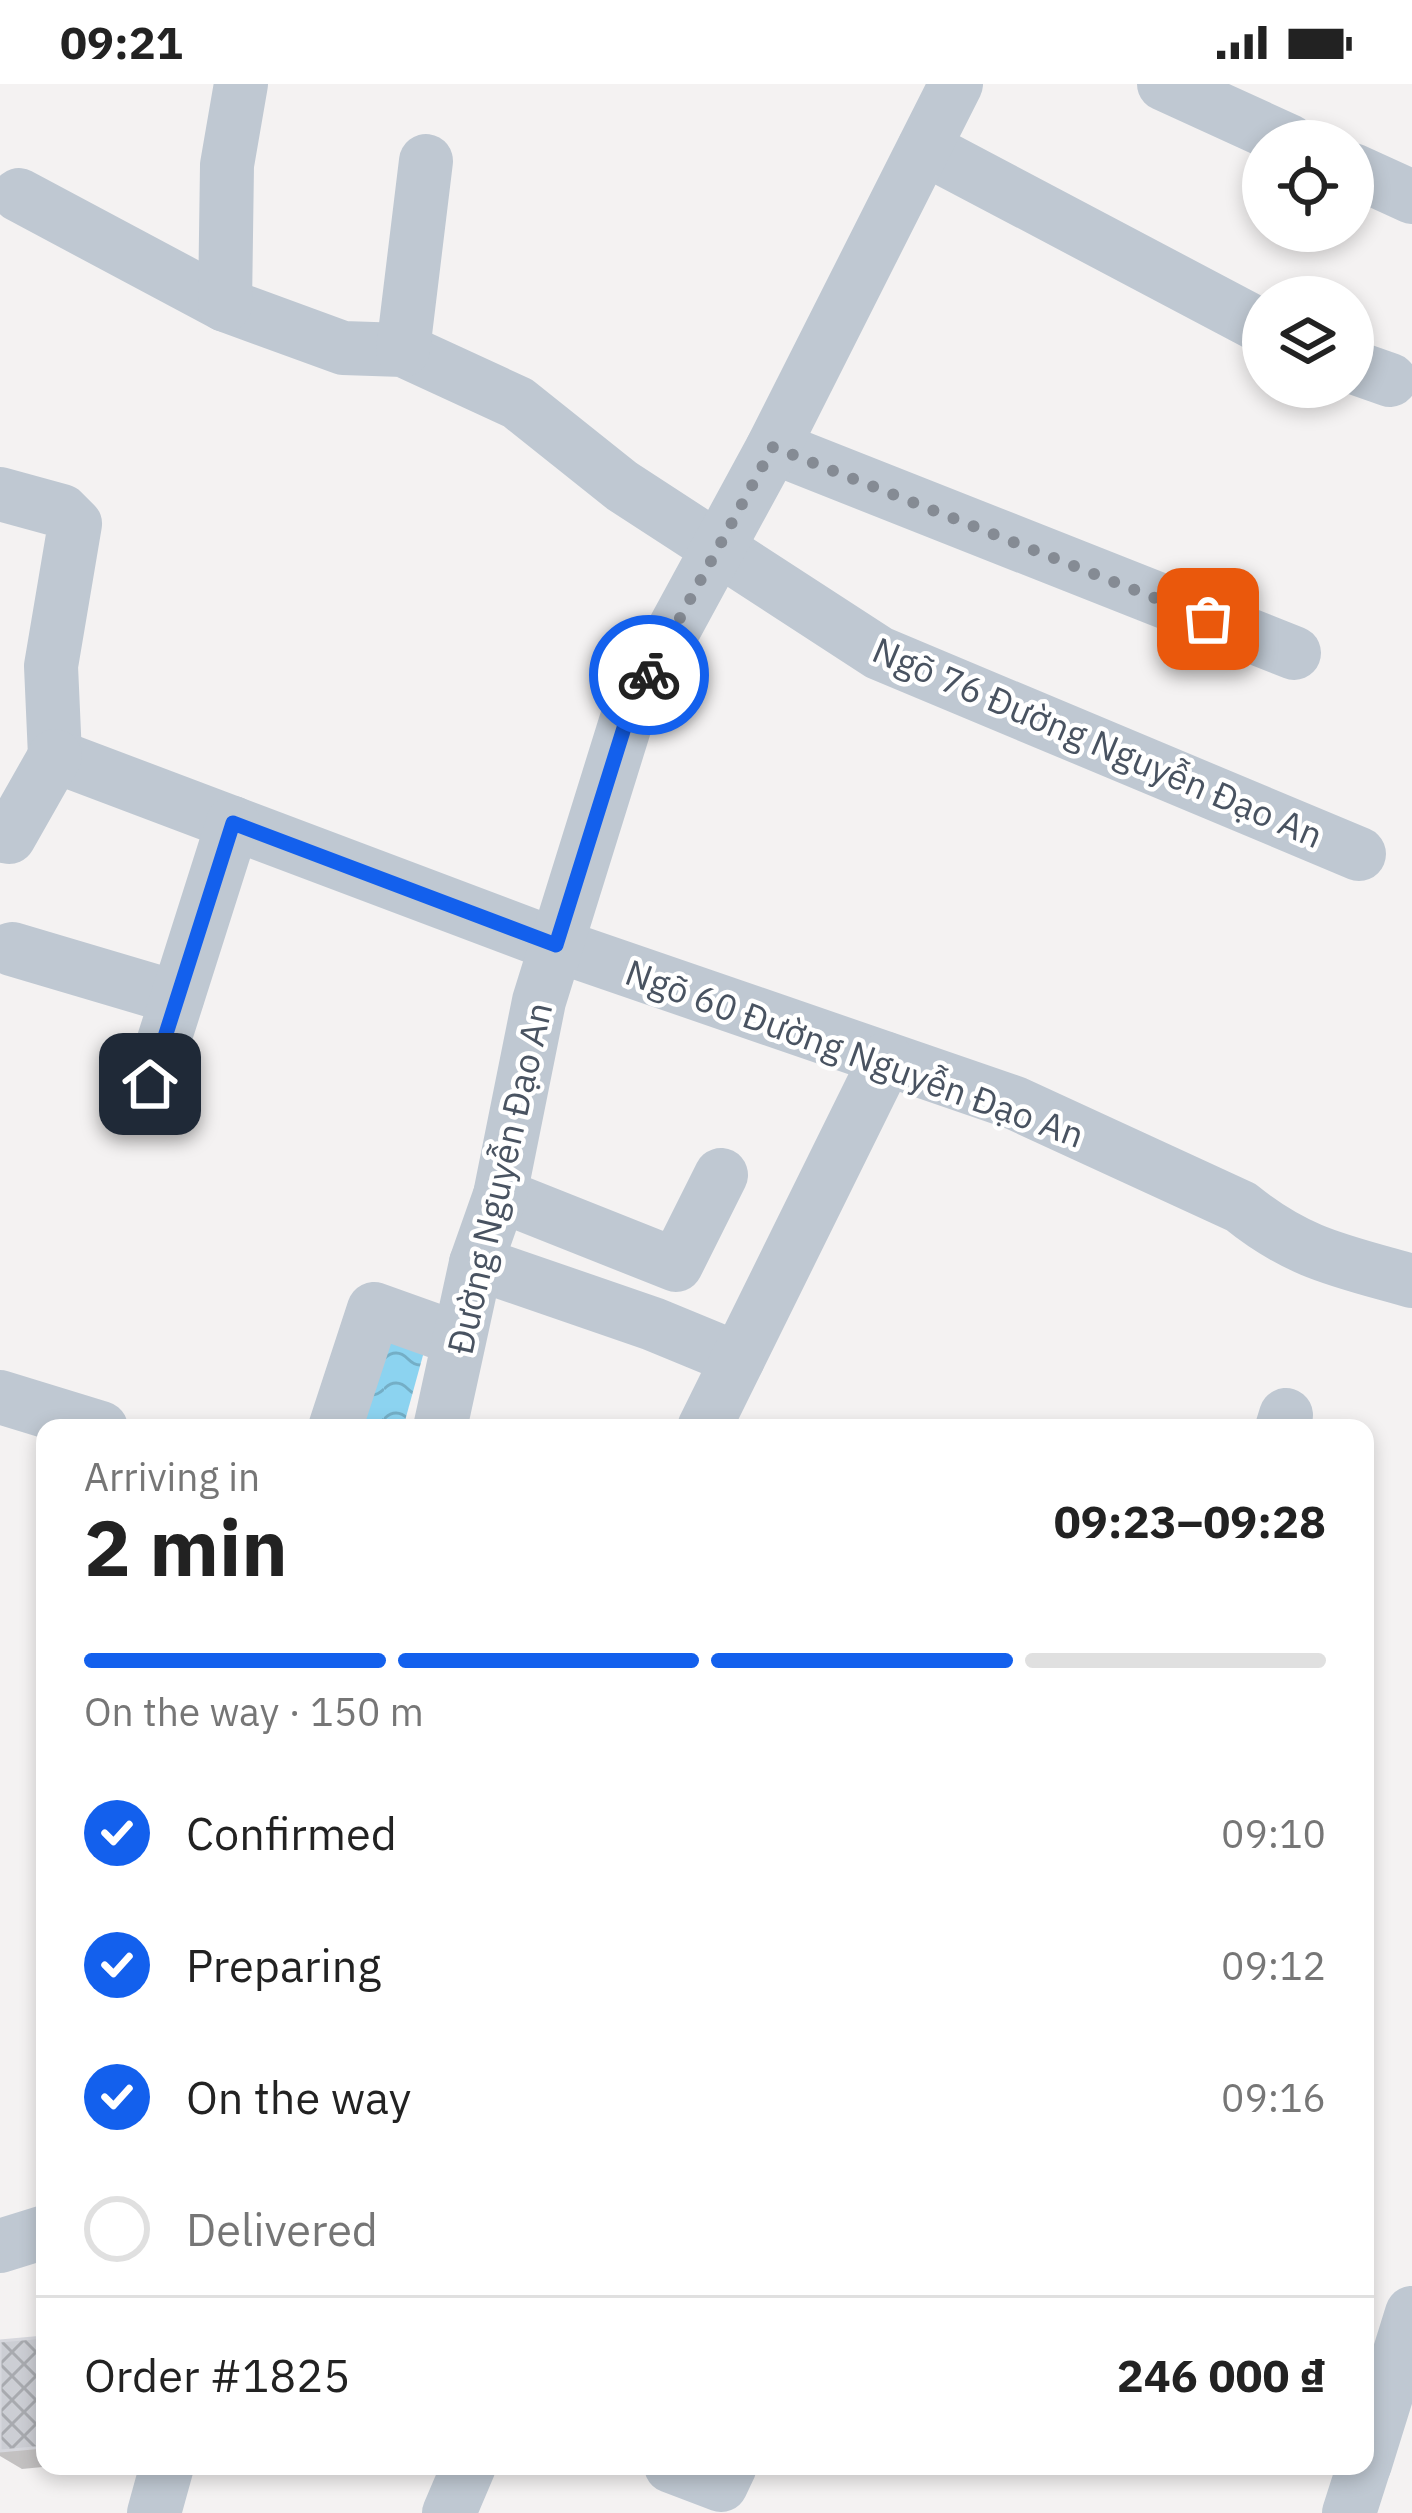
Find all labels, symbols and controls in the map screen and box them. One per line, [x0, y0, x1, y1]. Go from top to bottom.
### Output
text: 09:21 [60, 13, 183, 71]
map controls [1242, 120, 1374, 408]
button: locate [1242, 120, 1374, 252]
button: layers [1242, 276, 1374, 408]
pin [1157, 568, 1259, 670]
icon: bag [1175, 586, 1241, 652]
courier [589, 615, 709, 735]
street label: Ngõ 76 Đường Nguyễn Đạo An [866, 626, 1330, 858]
icon: bike [616, 642, 682, 708]
street label: Ngõ 60 Đường Nguyễn Đạo An [619, 948, 1091, 1158]
street label: Đường Nguyễn Đạo An [436, 997, 562, 1359]
pin [99, 1033, 201, 1135]
icon: home [117, 1051, 183, 1117]
text: Arriving in [84, 1451, 260, 1502]
text: 09:23–09:28 [1054, 1492, 1326, 1550]
text: 2 min [84, 1496, 288, 1597]
text: On the way · 150 m [84, 1686, 424, 1737]
icon: check [84, 1800, 150, 1866]
text: Confirmed [186, 1804, 397, 1862]
text: 09:10 [1221, 1808, 1326, 1859]
icon: check [84, 1932, 150, 1998]
text: Preparing [186, 1936, 381, 1994]
text: 09:12 [1221, 1940, 1326, 1991]
icon: check [84, 2064, 150, 2130]
text: On the way [186, 2068, 411, 2126]
text: 09:16 [1221, 2072, 1326, 2123]
text: Delivered [186, 2200, 378, 2258]
text: Order #1825 [84, 2346, 350, 2404]
text: 246 000 ₫ [1117, 2346, 1326, 2404]

